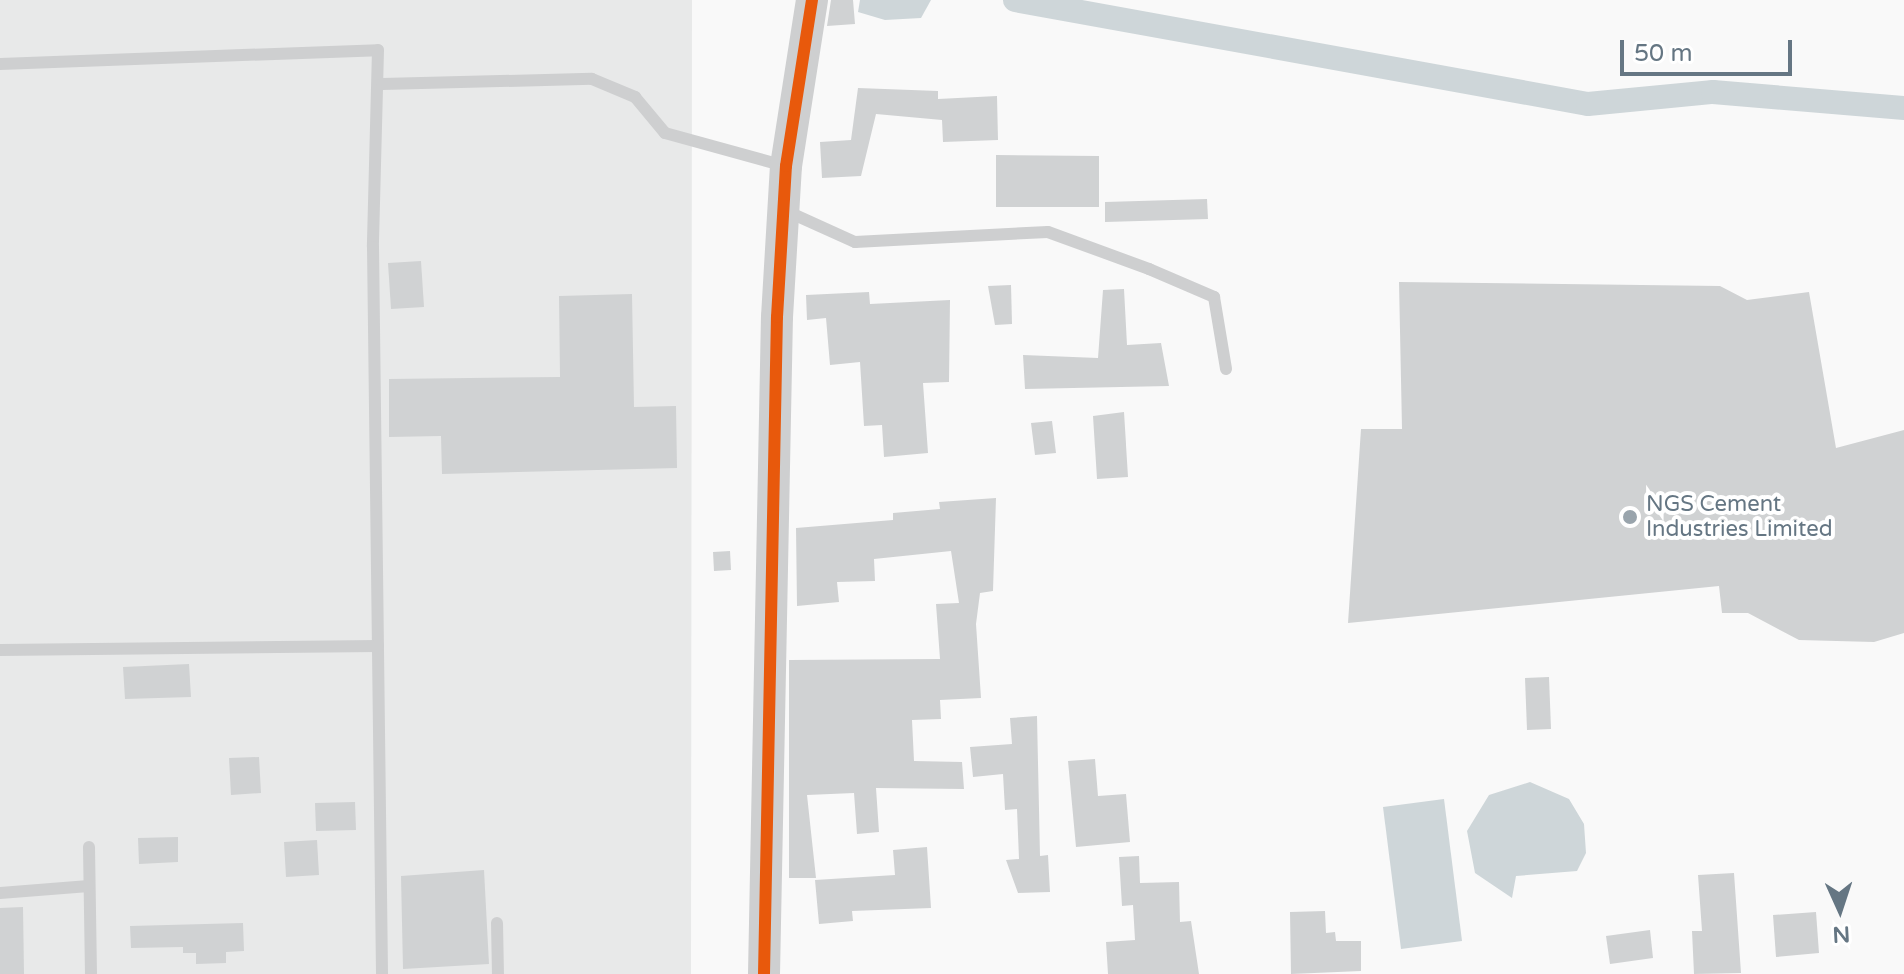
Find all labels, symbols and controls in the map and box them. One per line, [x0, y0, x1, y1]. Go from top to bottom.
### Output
scale bar [1624, 24, 1796, 74]
text: 50 m [1634, 39, 1692, 68]
place label: NGS Cement Industries Limited [1646, 491, 1833, 542]
marker: NGS Cement Industries Limited [1621, 508, 1639, 526]
north arrow [1800, 870, 1880, 950]
text: N [1832, 921, 1851, 947]

